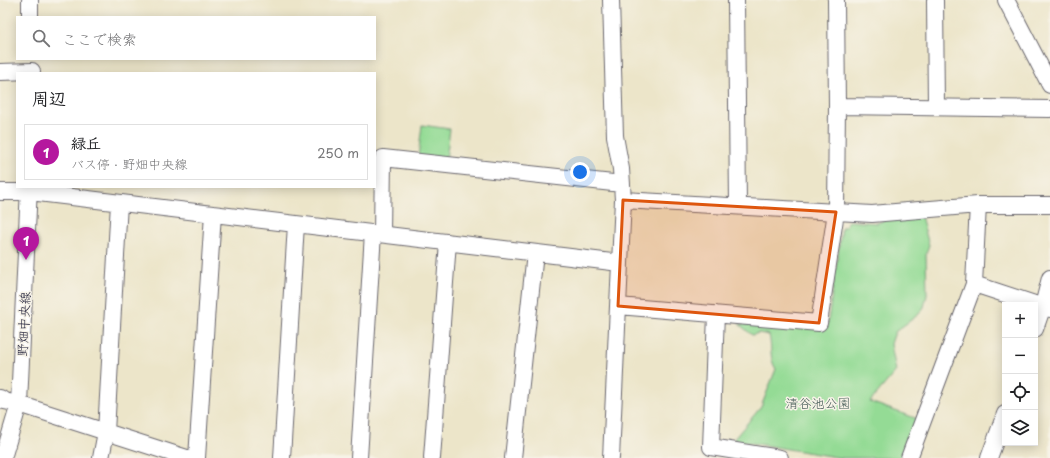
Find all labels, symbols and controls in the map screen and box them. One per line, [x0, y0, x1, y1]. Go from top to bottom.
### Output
search box [16, 16, 376, 60]
icon: search [30, 27, 52, 49]
text: ここで検索 [62, 27, 137, 50]
text: 周辺 [32, 85, 66, 111]
text: 緑丘 [71, 131, 101, 154]
text: 1 [43, 143, 49, 162]
text: 250 m [317, 143, 359, 162]
text: バス停 · 野畑中央線 [71, 154, 187, 173]
your location [570, 162, 590, 182]
pin: 1 [13, 227, 39, 260]
street label: 野畑中央線 [12, 290, 34, 357]
map controls [1002, 302, 1038, 446]
button: + [1002, 302, 1038, 338]
button: − [1002, 338, 1038, 374]
button: locate [1002, 374, 1038, 410]
park label: 清谷池公園 [785, 393, 851, 412]
button: layers [1002, 410, 1038, 446]

